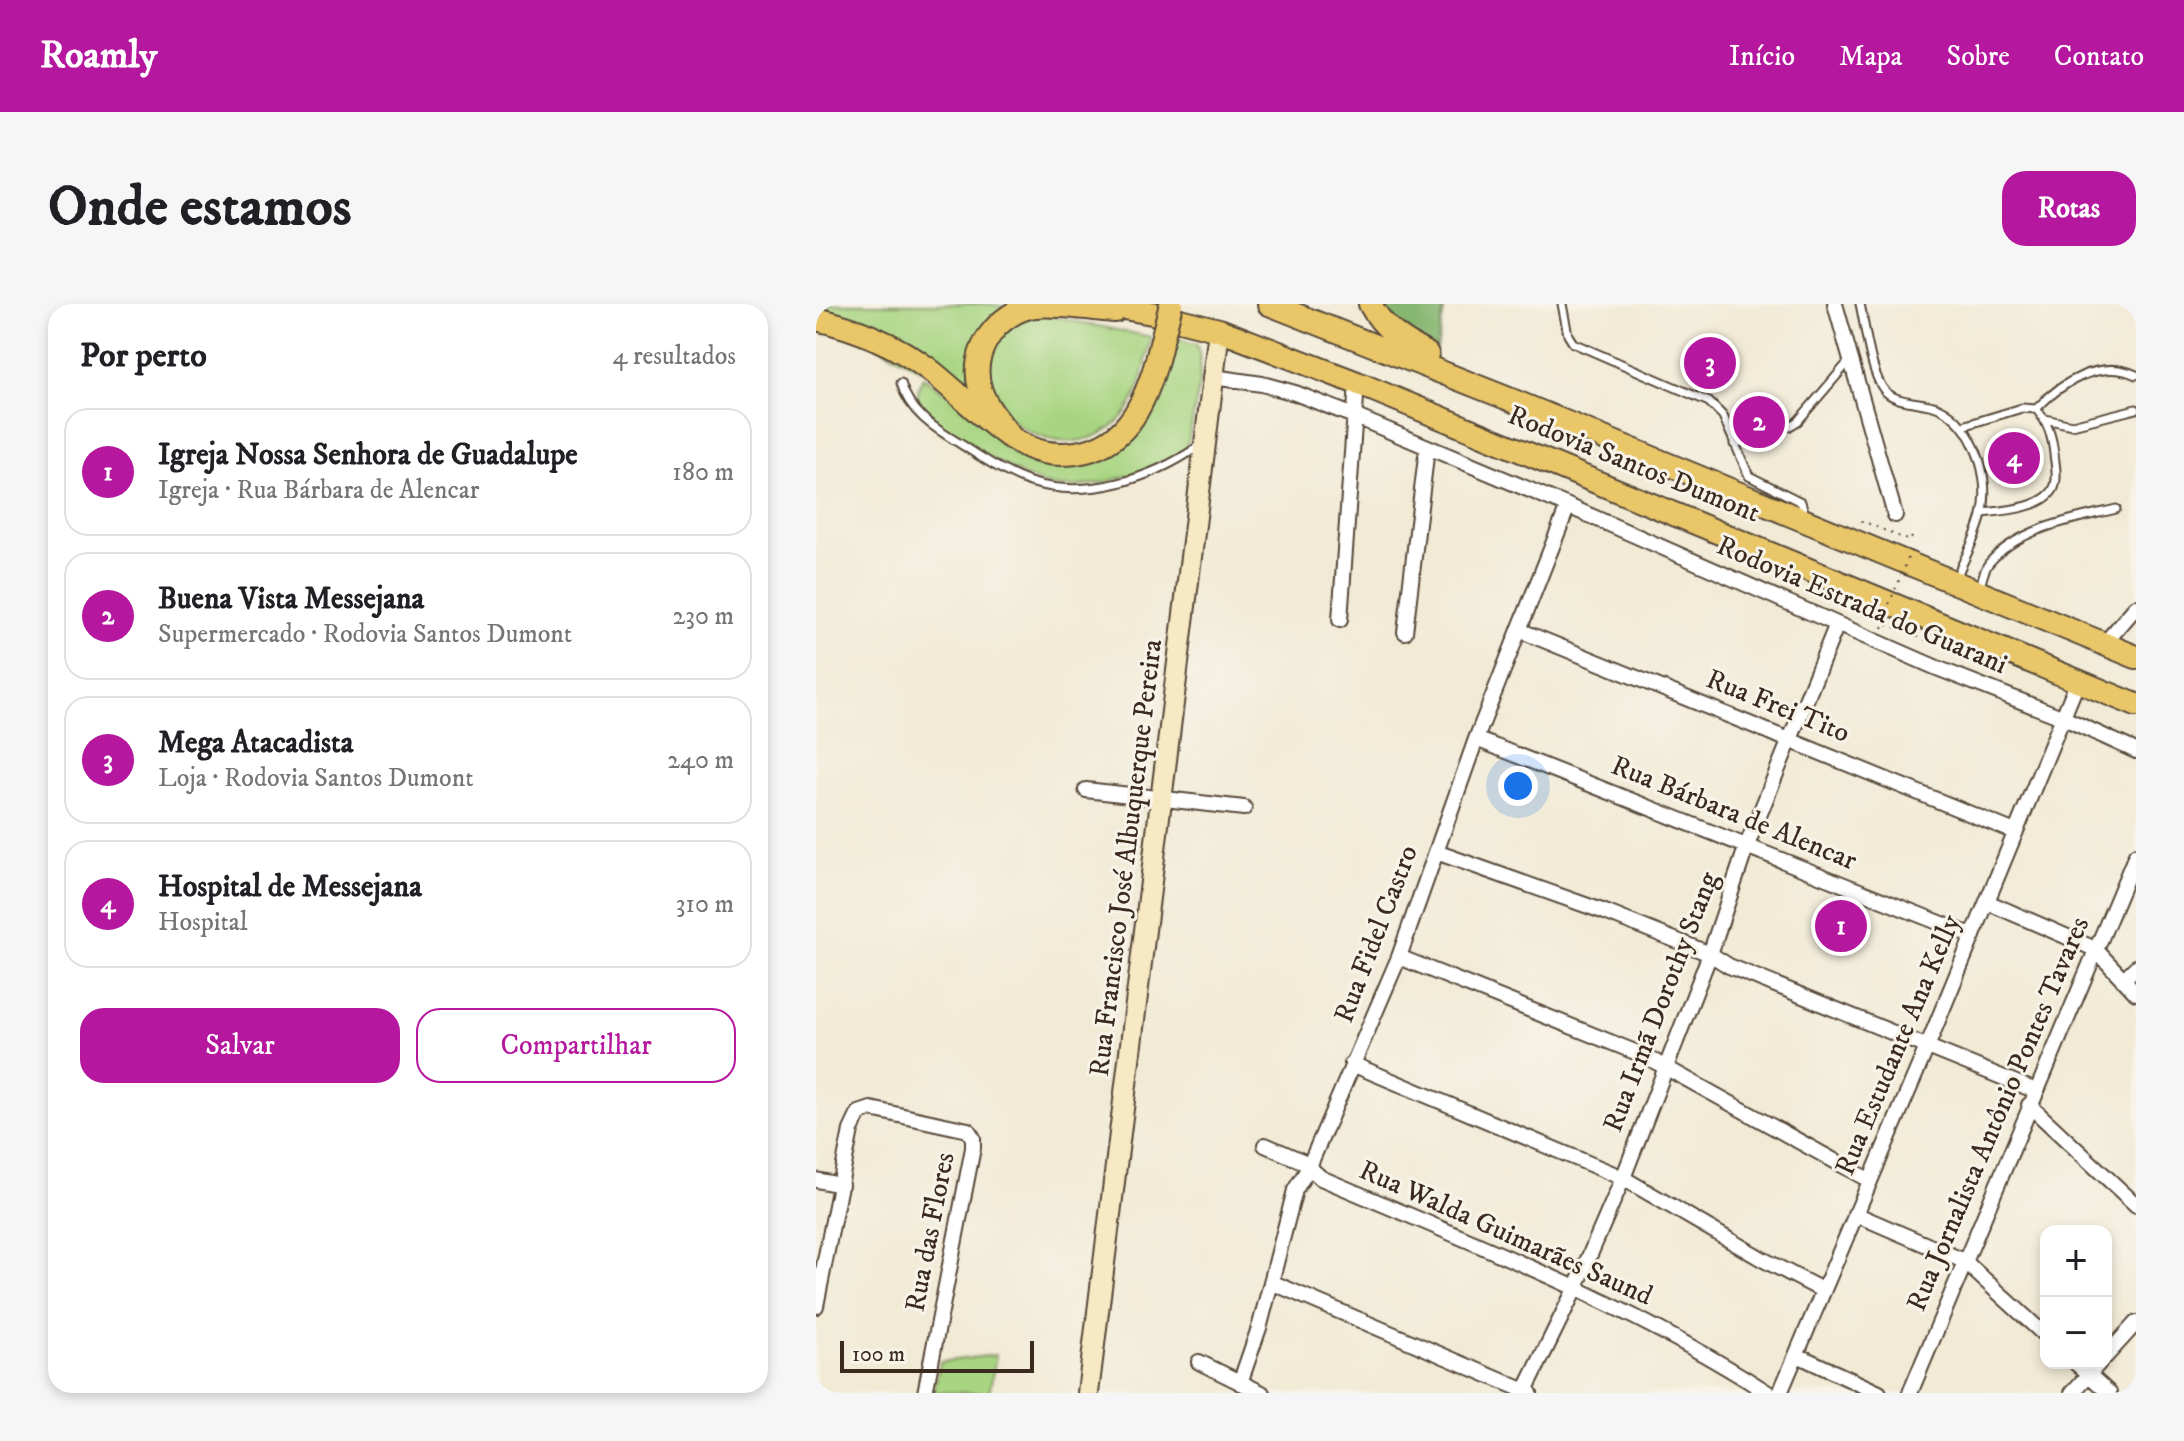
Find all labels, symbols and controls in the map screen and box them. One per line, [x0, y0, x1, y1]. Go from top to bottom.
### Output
text: Roamly [40, 32, 157, 80]
text: Início [1729, 39, 1795, 74]
text: Mapa [1839, 39, 1903, 74]
text: Sobre [1947, 39, 2010, 74]
text: Contato [2054, 39, 2144, 74]
button: Rotas [2002, 171, 2136, 246]
text: Onde estamos [48, 173, 351, 243]
pin: 3 [1684, 333, 1736, 393]
text: Por perto [80, 335, 207, 377]
text: 4 resultados [612, 340, 736, 373]
pin: 2 [1733, 392, 1785, 452]
street label: Rodovia Santos Dumont [1503, 397, 1765, 531]
pin: 4 [1988, 428, 2040, 488]
text: Igreja Nossa Senhora de Guadalupe [158, 437, 578, 474]
text: 1 [103, 456, 113, 489]
text: 180 m [672, 456, 734, 489]
text: Igreja · Rua Bárbara de Alencar [158, 474, 479, 507]
street label: Rodovia Estrada do Guarani [1711, 528, 2013, 682]
text: Buena Vista Messejana [158, 581, 424, 618]
text: 2 [102, 600, 114, 633]
text: 230 m [672, 600, 734, 633]
text: Supermercado · Rodovia Santos Dumont [158, 618, 572, 651]
street label: Rua Francisco José Albuquerque Pereira [1082, 637, 1170, 1079]
street label: Rua Frei Tito [1701, 661, 1855, 751]
text: Mega Atacadista [158, 725, 353, 762]
text: 3 [103, 744, 113, 777]
text: 240 m [667, 744, 734, 777]
street label: Rua Bárbara de Alencar [1606, 748, 1862, 878]
text: Loja · Rodovia Santos Dumont [158, 762, 473, 795]
your location [1498, 766, 1538, 806]
street label: Rua Fidel Castro [1326, 840, 1426, 1028]
street label: Rua Irmã Dorothy Stang [1595, 867, 1727, 1137]
text: Hospital de Messejana [158, 869, 422, 906]
text: 4 [101, 888, 115, 921]
text: 310 m [676, 888, 734, 921]
pin: 1 [1815, 896, 1867, 956]
text: Hospital [158, 906, 248, 939]
street label: Rua Estudante Ana Kelly [1827, 909, 1969, 1181]
street label: Rua Jornalista Antônio Pontes Tavares [1899, 911, 2097, 1317]
button: Salvar [80, 1008, 400, 1083]
button: Compartilhar [416, 1008, 736, 1083]
street label: Rua das Flores [897, 1149, 963, 1315]
street label: Rua Walda Guimarães Saund [1354, 1152, 1658, 1314]
map controls [2040, 1225, 2112, 1369]
button: + [2040, 1225, 2112, 1297]
button: − [2040, 1297, 2112, 1369]
scale bar [840, 1337, 1034, 1373]
text: 100 m [852, 1341, 905, 1368]

